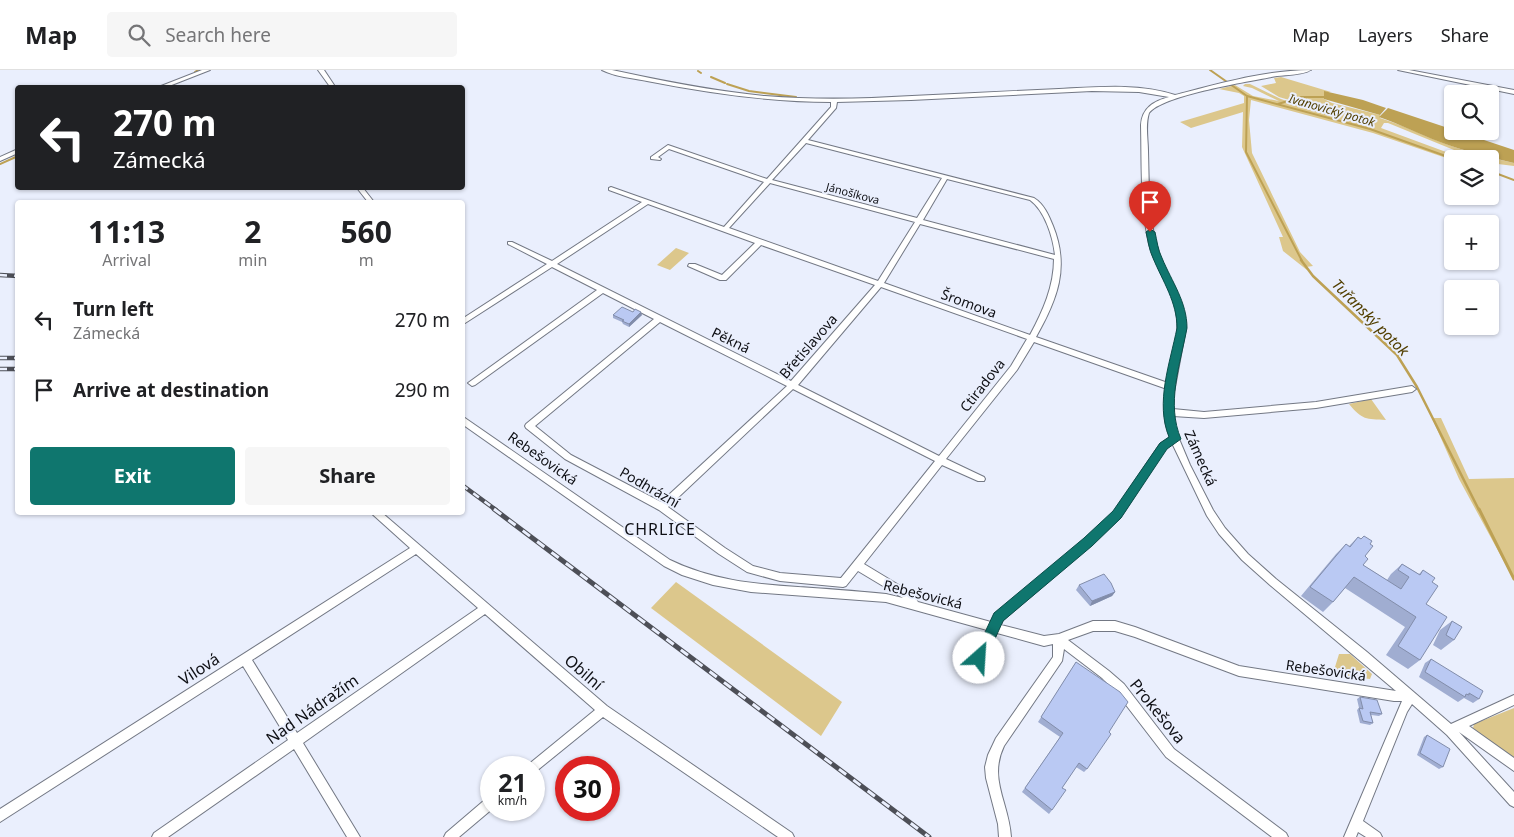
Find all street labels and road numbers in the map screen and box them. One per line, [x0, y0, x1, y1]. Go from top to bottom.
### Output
street label: Jánošíkova [824, 178, 881, 207]
street label: Šromova [939, 284, 999, 322]
street label: Břetislavova [775, 310, 841, 382]
street label: Pěkná [709, 323, 753, 357]
street label: Ctiradova [955, 354, 1009, 416]
street label: Rebešovická [504, 427, 582, 489]
street label: Zámecká [1180, 427, 1222, 489]
street label: Podhrázní [616, 462, 684, 512]
street label: Rebešovická [882, 575, 964, 613]
street label: Vilová [174, 648, 224, 690]
street label: Obilní [560, 649, 609, 696]
street label: Rebešovická [1285, 655, 1367, 685]
street label: Nad Nádražím [261, 669, 363, 749]
street label: Prokešova [1125, 674, 1191, 748]

